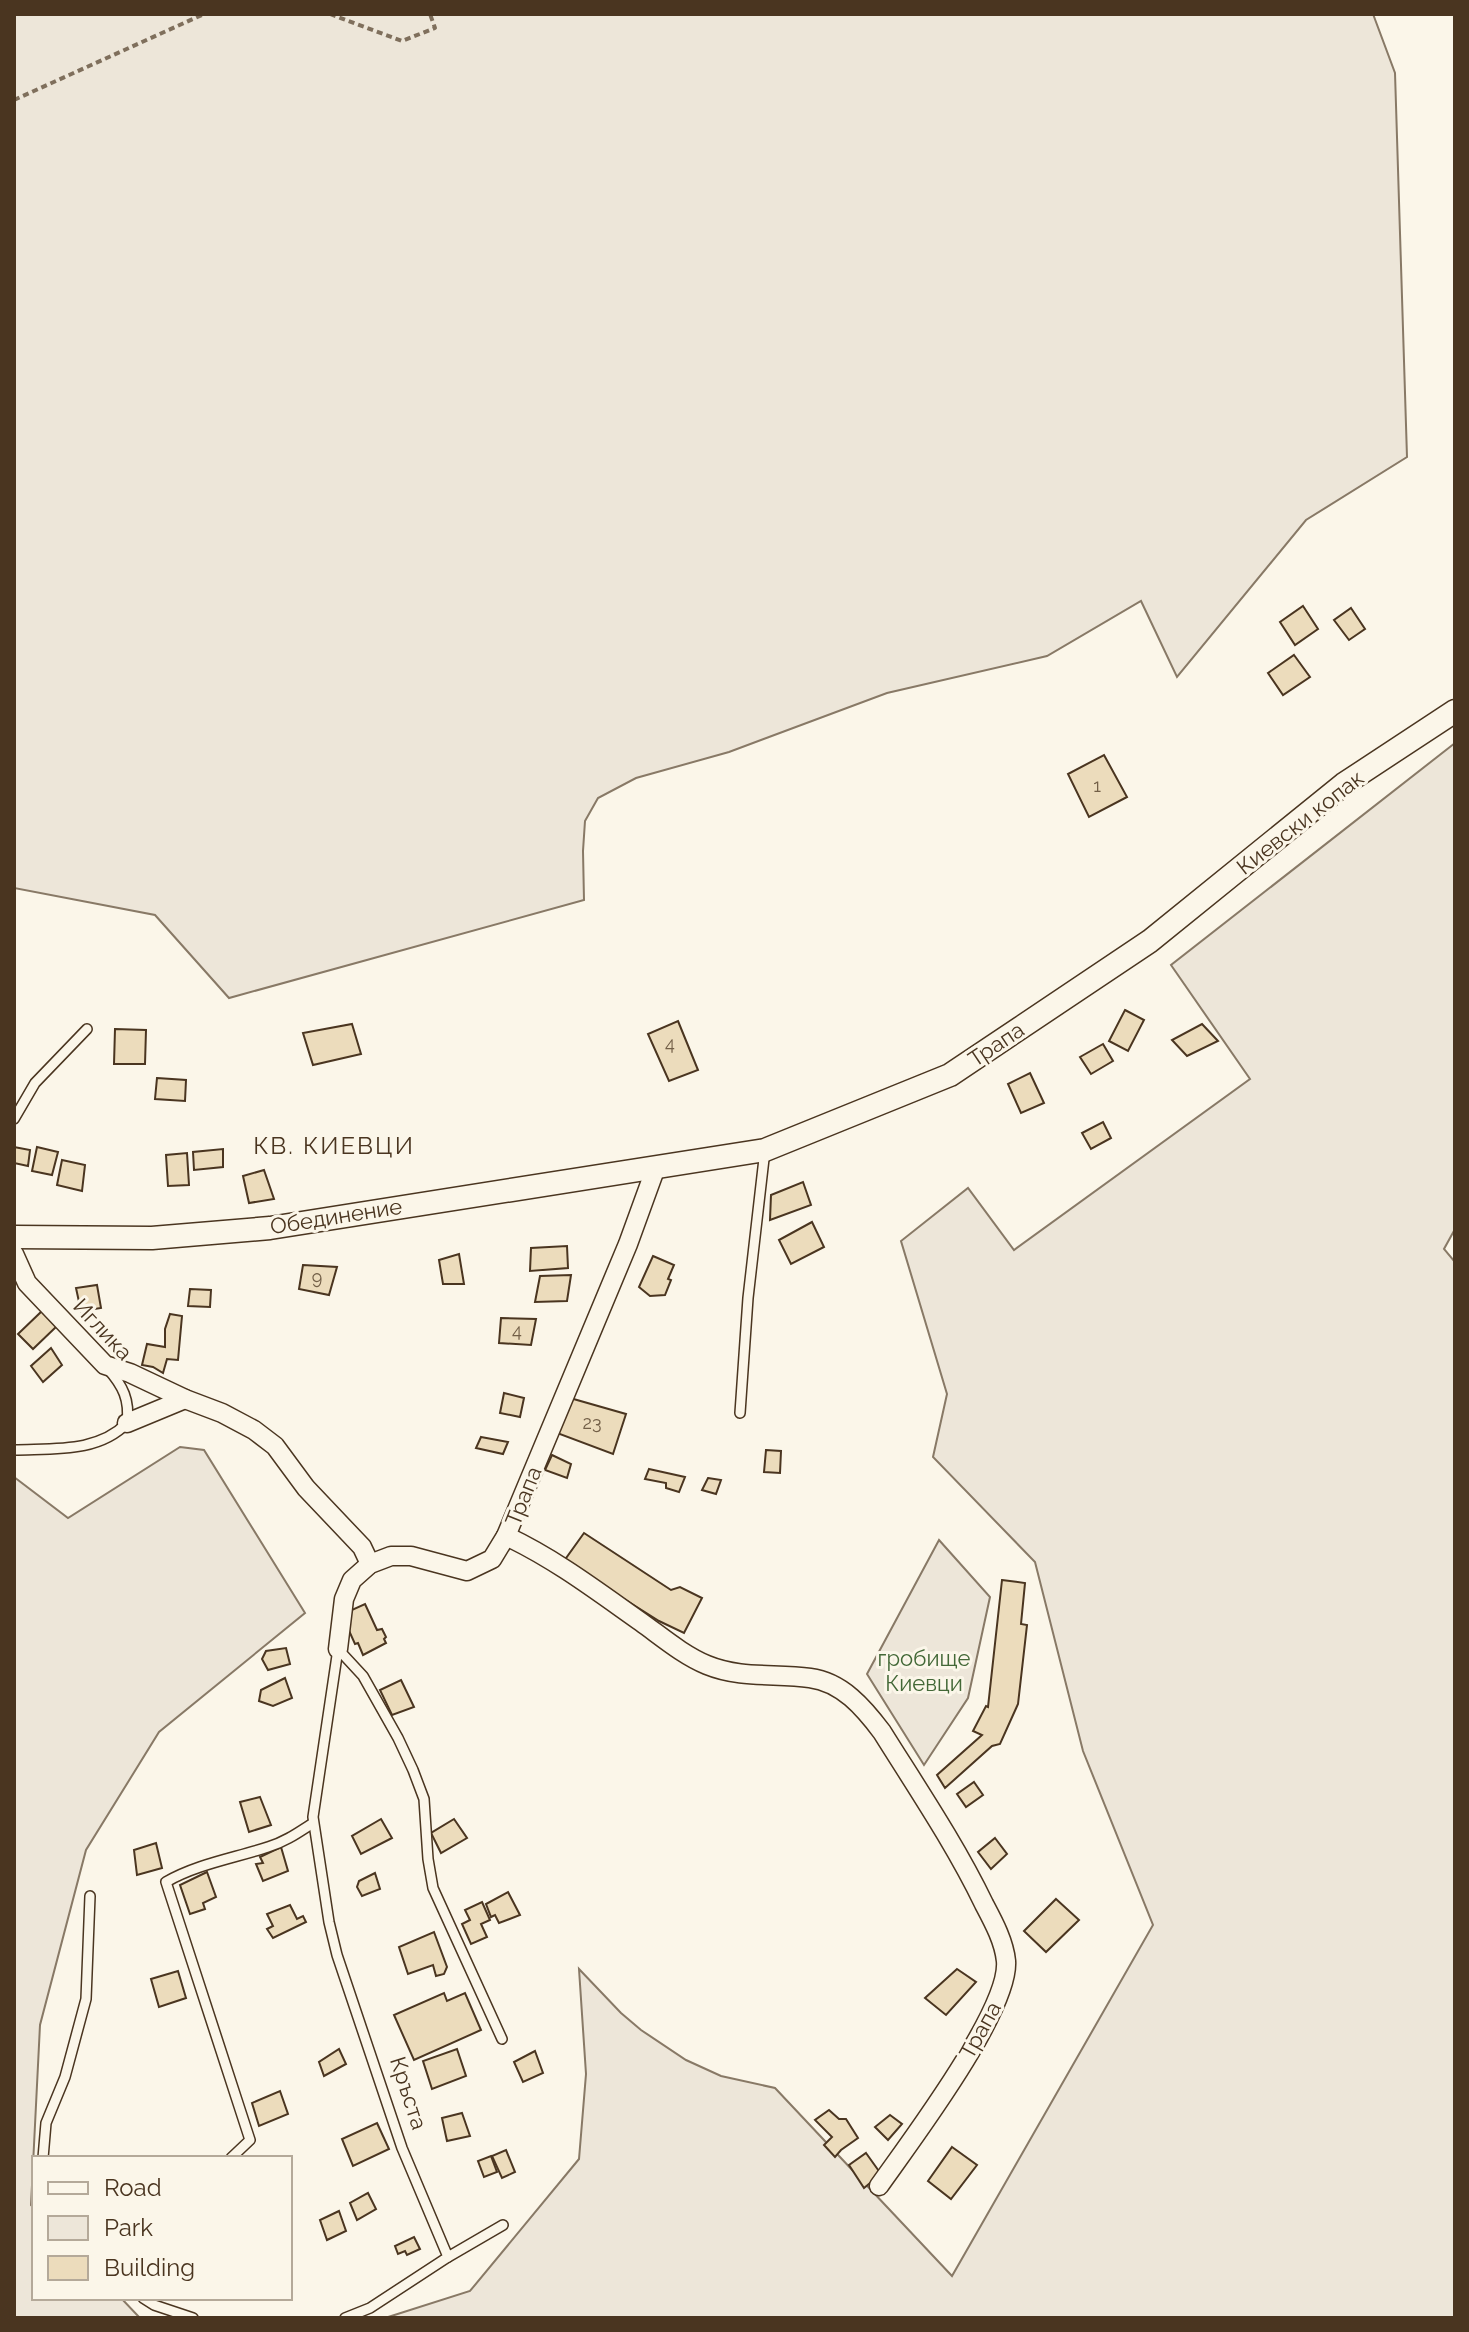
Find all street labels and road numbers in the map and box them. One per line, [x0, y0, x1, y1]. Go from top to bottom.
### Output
street label: Киевски копак [1231, 764, 1369, 880]
street label: Трапа [963, 1016, 1029, 1072]
street label: Обединение [268, 1193, 404, 1239]
street label: Иглика [68, 1293, 138, 1365]
street label: Трапа [499, 1463, 547, 1529]
street label: Трапа [954, 1997, 1006, 2063]
street label: Кръста [385, 2053, 433, 2133]

